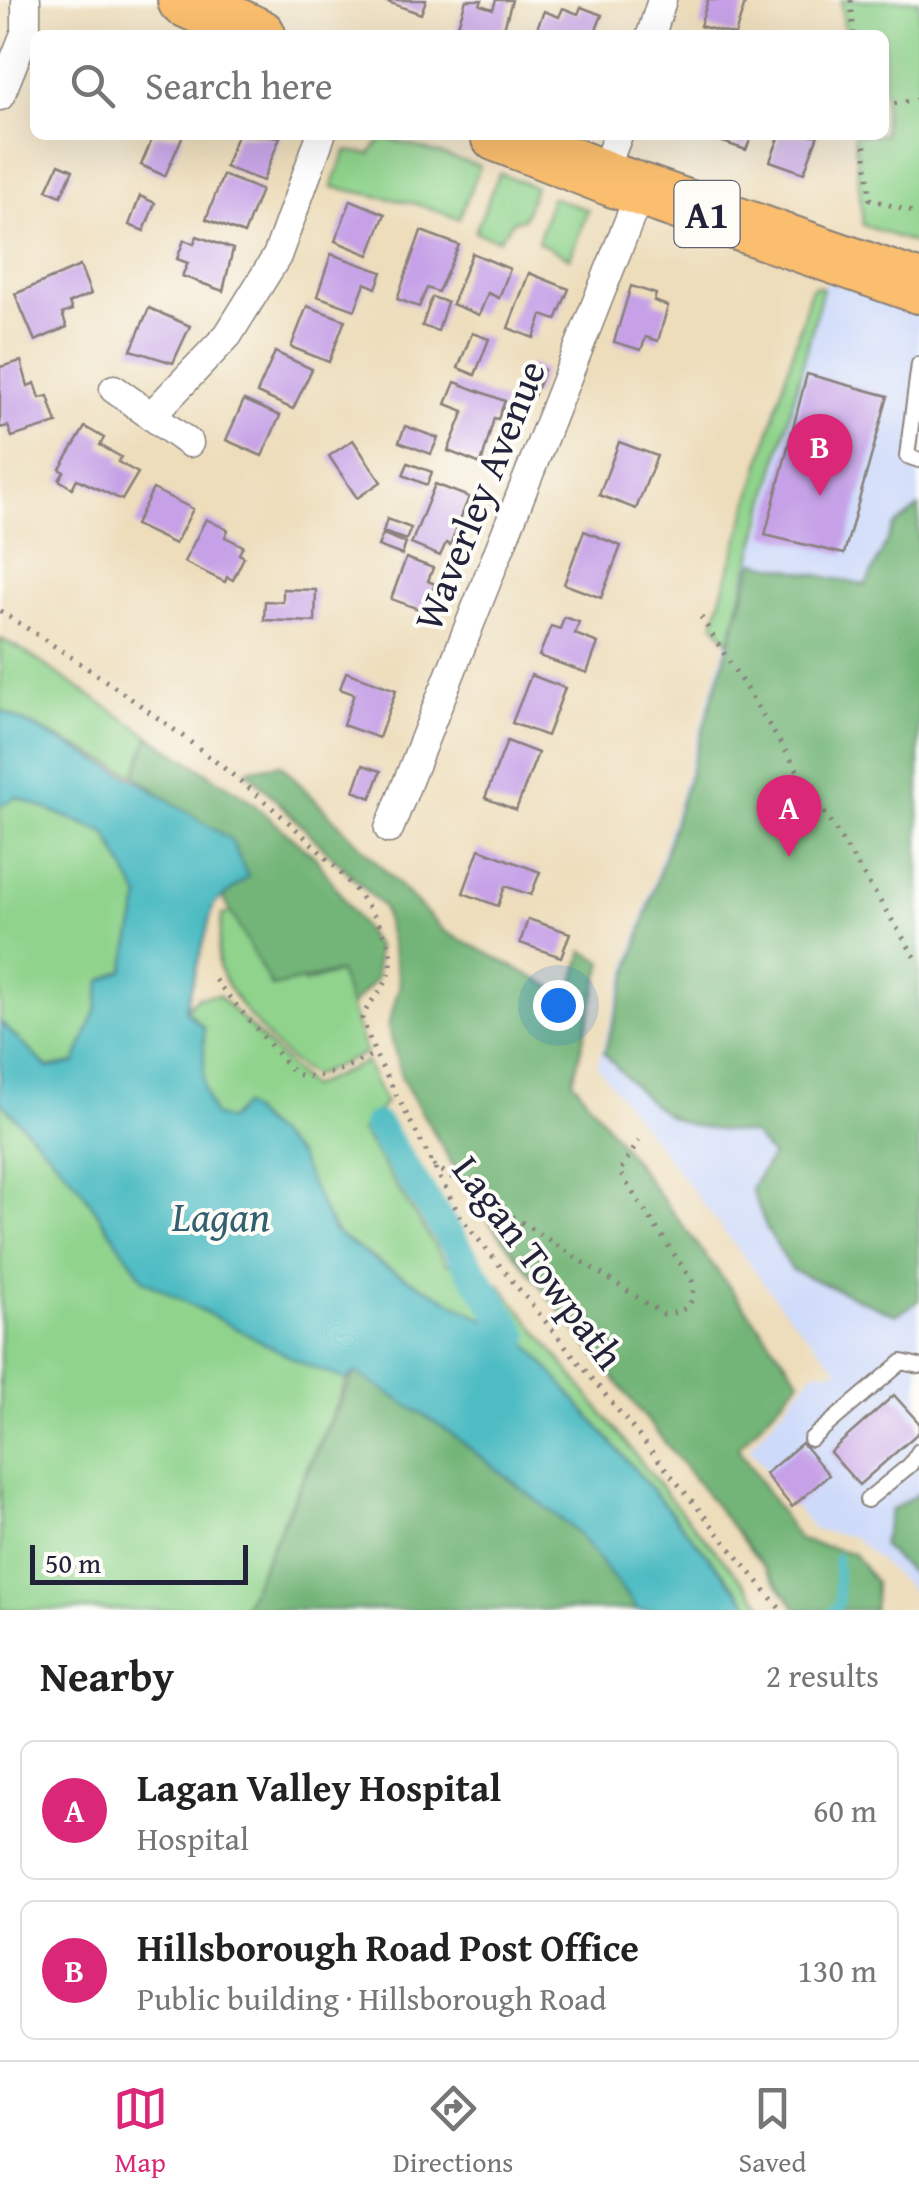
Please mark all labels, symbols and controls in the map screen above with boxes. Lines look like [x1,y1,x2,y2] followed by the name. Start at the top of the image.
[30,30,889,140] search box
[145,57,333,113] text: Search here
[65,58,120,113] icon: search
[674,181,740,247] road number: A1
[398,351,560,639] street label: Waverley Avenue
[788,414,852,496] pin: B
[756,774,822,857] pin: A
[533,980,584,1031] your location
[439,1143,639,1381] street label: Lagan Towpath
[171,1185,270,1246] water label: Lagan
[30,1540,248,1584] scale bar
[45,1542,101,1583] text: 50 m
[40,1645,174,1706] text: Nearby
[766,1652,879,1699] text: 2 results
[137,1759,501,1815] text: Lagan Valley Hospital
[64,1787,85,1834] text: A
[813,1787,877,1834] text: 60 m
[137,1815,249,1862] text: Hospital
[137,1919,639,1975] text: Hillsborough Road Post Office
[65,1947,84,1994] text: B
[798,1947,877,1994] text: 130 m
[137,1975,607,2022] text: Public building · Hillsborough Road
[113,2081,168,2182] tab: Map
[393,2081,513,2182] tab: Directions
[739,2081,806,2182] tab: Saved

